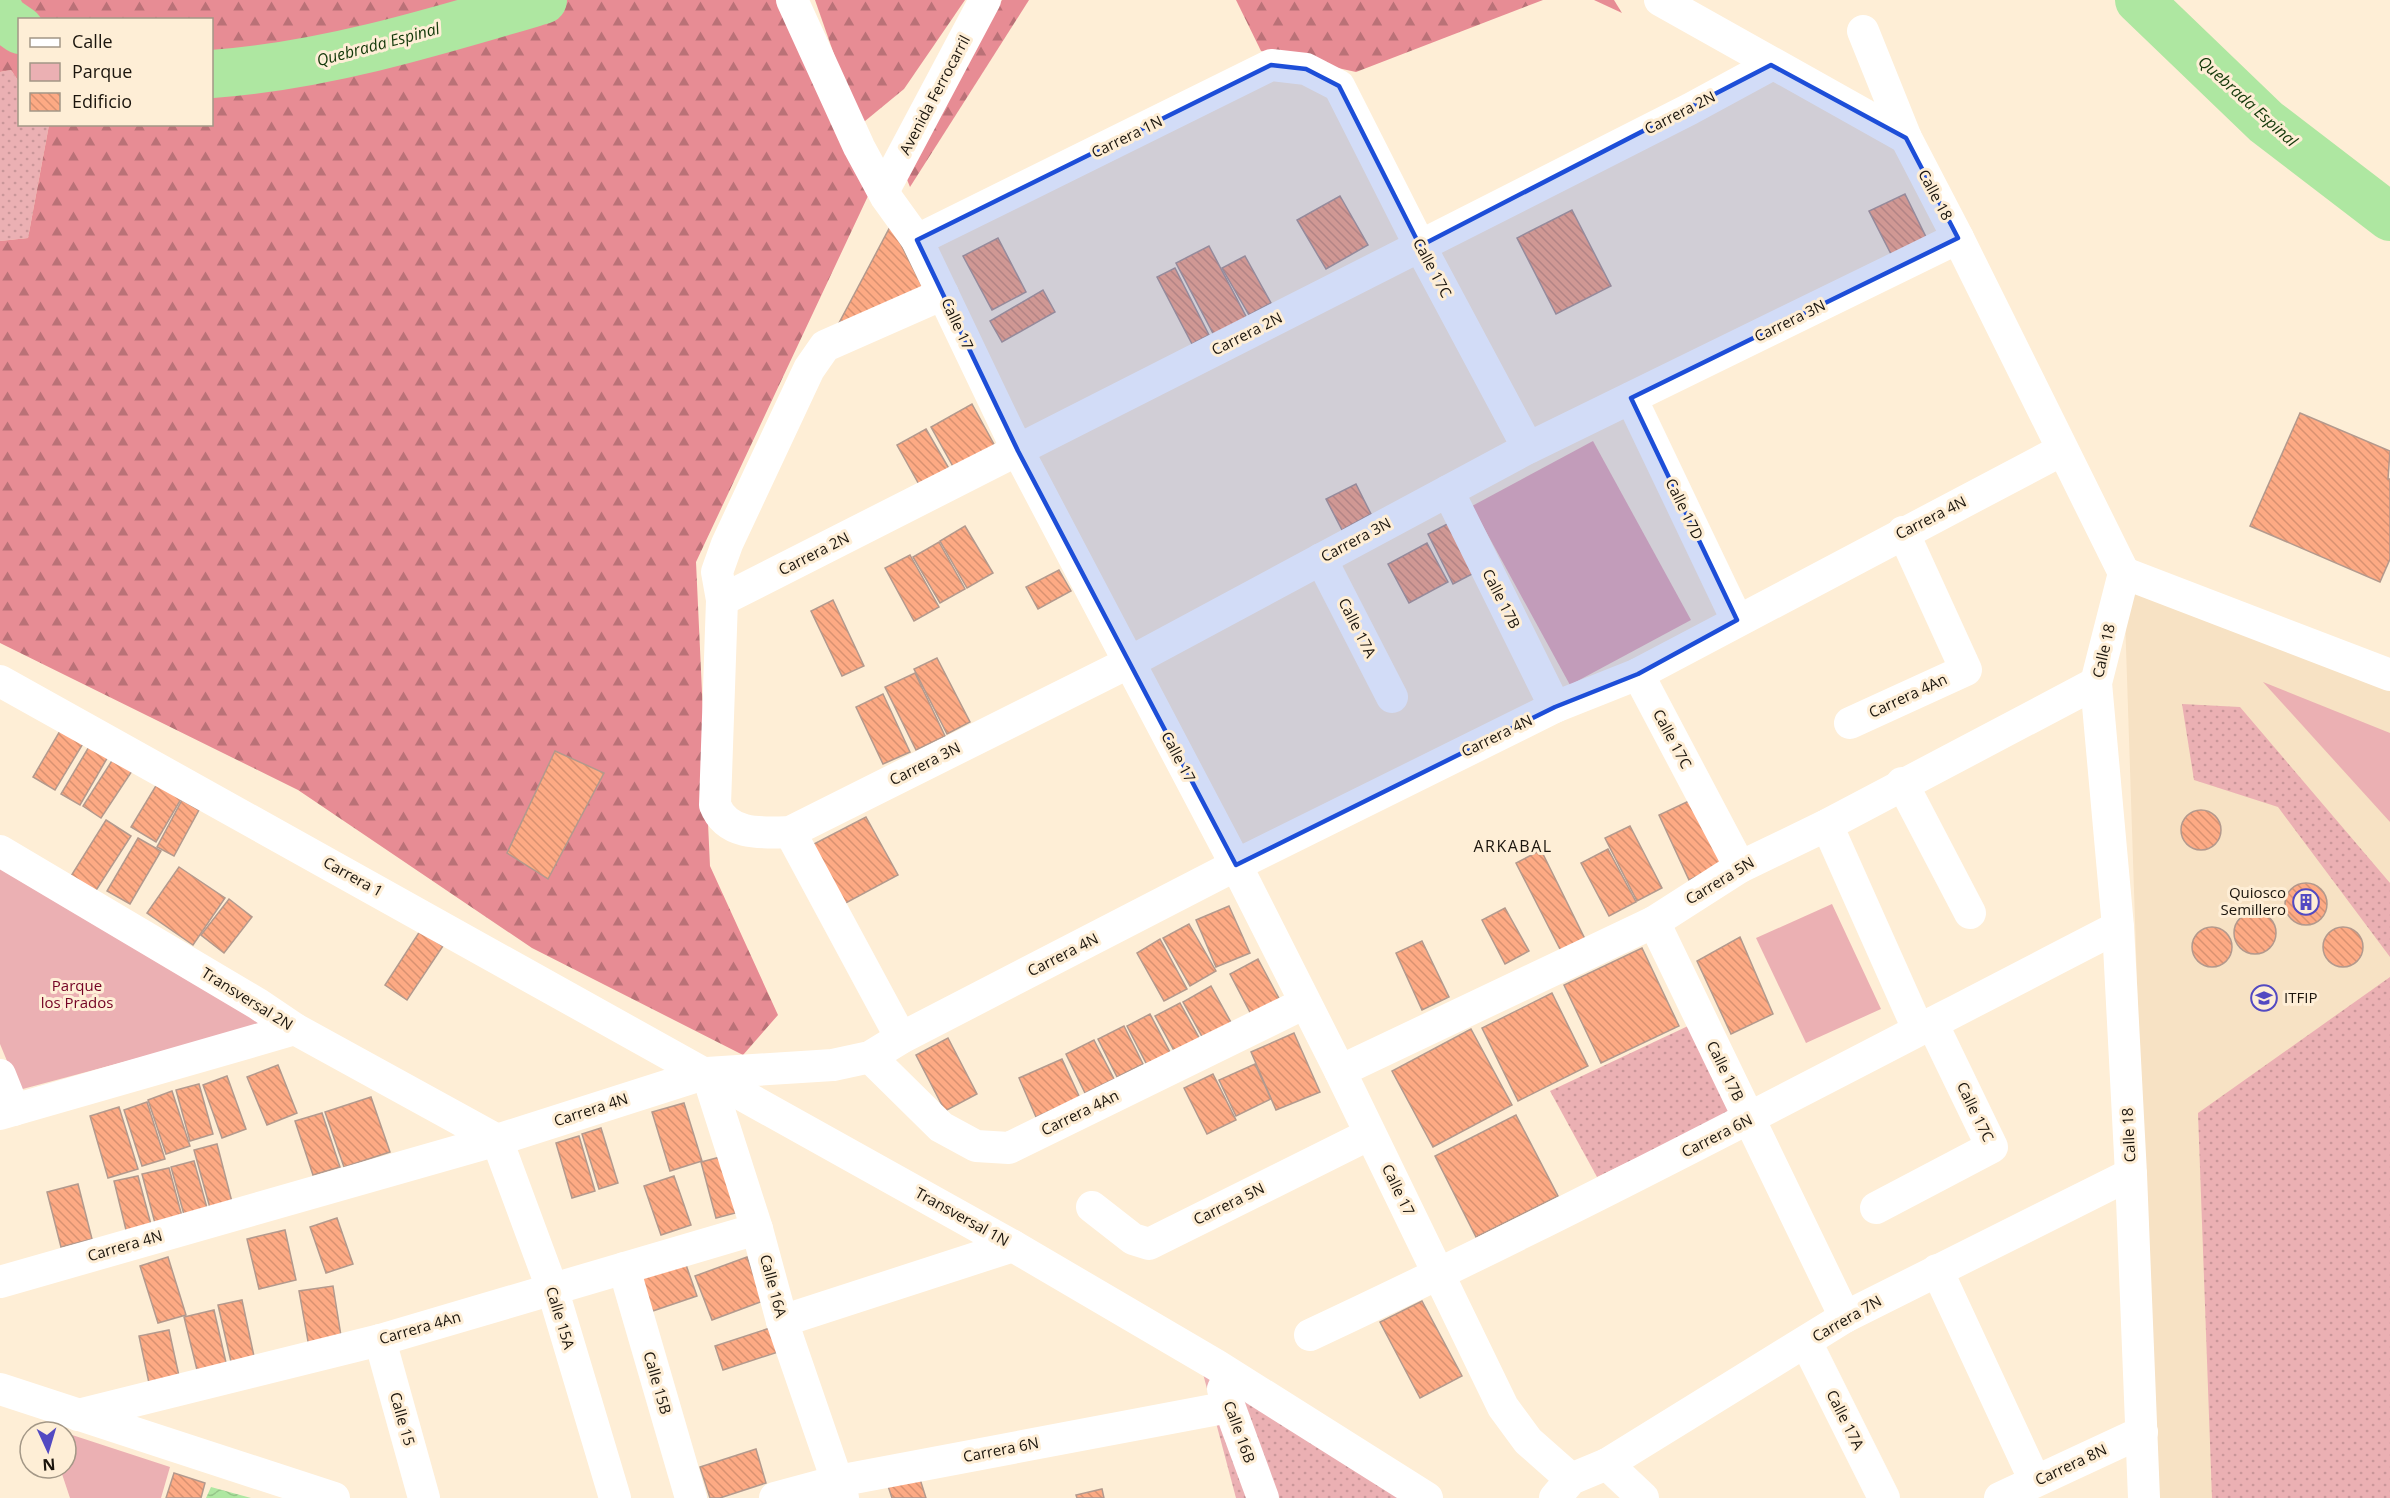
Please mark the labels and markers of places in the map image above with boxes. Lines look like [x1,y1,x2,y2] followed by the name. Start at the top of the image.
[2221,882,2286,919] place label: Quiosco Semillero
[2291,887,2321,917] building icon: Quiosco Semillero
[2249,983,2279,1013] school or university icon: ITFIP
[2284,987,2317,1007] place label: ITFIP

